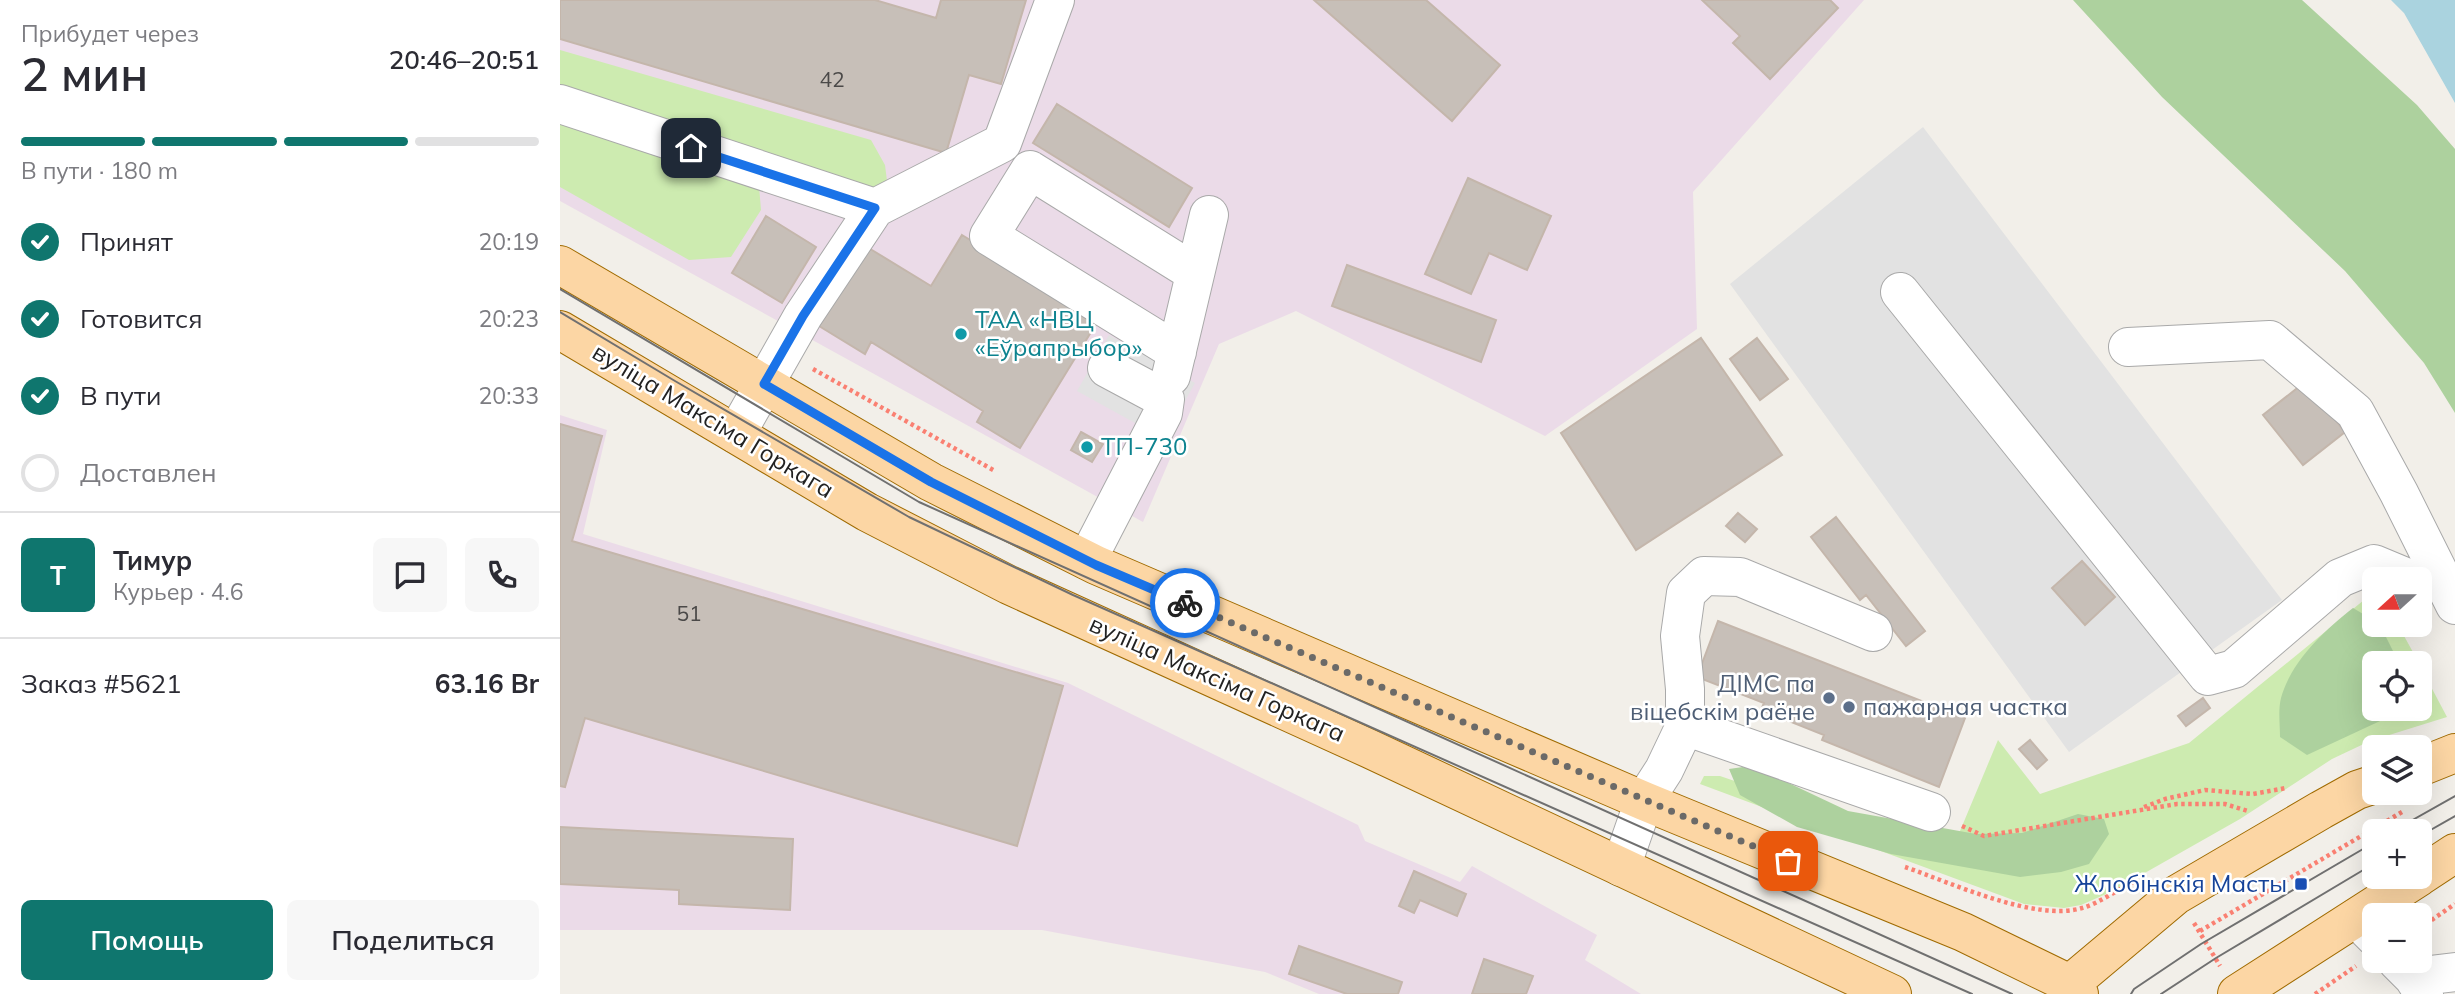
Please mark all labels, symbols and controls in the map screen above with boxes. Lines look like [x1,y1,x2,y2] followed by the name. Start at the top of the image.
[21,19,199,48] text: Прибудет через
[389,43,539,76] text: 20:46–20:51
[21,45,148,103] text: 2 мин
[819,66,845,92] house number: 42
[661,118,721,178] pin
[672,129,710,167] icon: home
[21,156,178,185] text: В пути · 180 m
[21,223,59,261] icon: check
[80,225,173,258] text: Принят
[479,227,539,256] text: 20:19
[21,300,59,338] icon: check
[80,302,203,335] text: Готовится
[479,304,539,333] text: 20:23
[975,304,1143,362] place label: ТАА «НВЦ «Еўрапрыбор»
[953,326,969,342] marker: ТАА «НВЦ «Еўрапрыбор»
[587,336,840,504] street label: вуліца Максіма Горкага
[21,377,59,415] icon: check
[80,379,161,412] text: В пути
[479,381,539,410] text: 20:33
[1101,431,1187,461] place label: ТП-730
[1079,439,1095,455] marker: ТП-730
[80,456,217,489] text: Доставлен
[373,538,447,612] button: chat
[465,538,539,612] button: phone
[113,544,192,577] text: Тимур
[50,559,66,592] text: Т
[2362,567,2432,637] north arrow
[2362,567,2432,973] map controls
[1150,568,1220,638] courier
[113,577,244,606] text: Курьер · 4.6
[1166,584,1204,622] icon: bike
[676,600,702,626] house number: 51
[1085,608,1350,748] street label: вуліца Максіма Горкага
[2362,651,2432,721] button: locate
[21,667,182,700] text: Заказ #5621
[435,667,539,700] text: 63.16 Br
[1630,668,1815,726] place label: ДІМС па віцебскім раёне
[1821,690,1837,706] marker: ДІМС па віцебскім раёне
[1863,691,2068,721] place label: пажарная частка
[1841,699,1857,715] marker: пажарная частка
[2362,735,2432,805] button: layers
[2362,819,2432,889] button: +
[1758,831,1818,891] pin
[1769,842,1807,880] icon: bag
[2074,868,2287,898] place label: Жлобінскія Масты
[2293,876,2309,892] marker: Жлобінскія Масты
[21,900,273,980] button: Помощь
[287,900,539,980] button: Поделиться
[2362,903,2432,973] button: −

